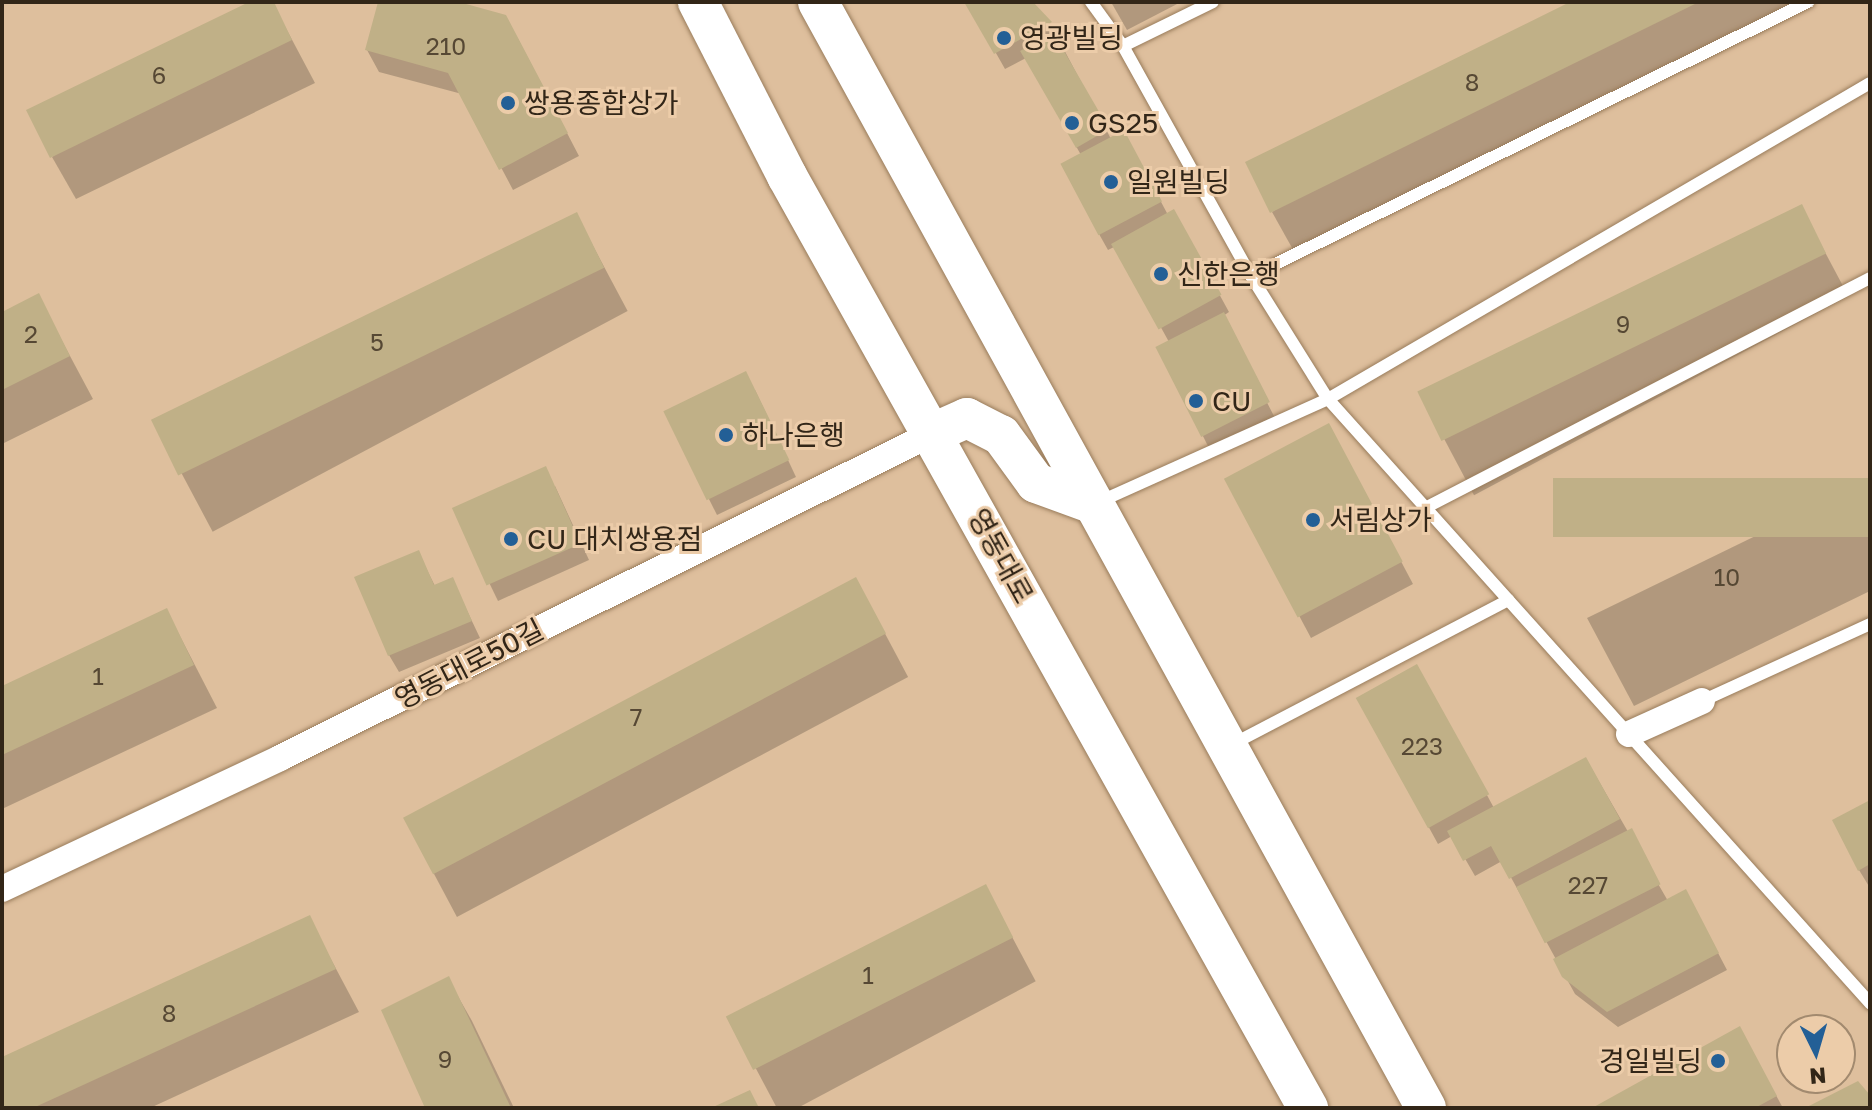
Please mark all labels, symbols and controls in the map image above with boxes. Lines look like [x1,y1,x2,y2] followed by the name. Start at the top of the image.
[1020,21,1123,55] place label: 영광빌딩
[995,29,1013,47] marker: 영광빌딩
[426,32,466,60] house number: 210
[152,61,166,89] house number: 6
[1465,68,1479,96] house number: 8
[524,86,679,120] place label: 쌍용종합상가
[499,94,517,112] marker: 쌍용종합상가
[1088,106,1158,140] place label: GS25
[1063,114,1081,132] marker: GS25
[1127,165,1230,199] place label: 일원빌딩
[1102,173,1120,191] marker: 일원빌딩
[1177,257,1280,291] place label: 신한은행
[1152,265,1170,283] marker: 신한은행
[1616,310,1630,338] house number: 9
[24,320,38,348] house number: 2
[370,328,384,356] house number: 5
[1212,384,1251,418] place label: CU
[1187,392,1205,410] marker: CU
[742,418,845,452] place label: 하나은행
[717,426,735,444] marker: 하나은행
[961,503,1041,609] street label: 영동대로
[1329,503,1432,537] place label: 서림상가
[1304,511,1322,529] marker: 서림상가
[527,522,702,556] place label: CU 대치쌍용점
[502,530,520,548] marker: CU 대치쌍용점
[1714,563,1740,591] house number: 10
[389,612,549,716] street label: 영동대로50길
[92,662,104,690] house number: 1
[630,703,642,731] house number: 7
[1401,732,1443,760] house number: 223
[1568,871,1608,899] house number: 227
[862,961,874,989] house number: 1
[162,999,176,1027] house number: 8
[1776,1014,1856,1094] north arrow
[1599,1044,1702,1078] place label: 경일빌딩
[438,1045,452,1073] house number: 9
[1709,1052,1727,1070] marker: 경일빌딩
[1808,1062,1827,1091] text: N

